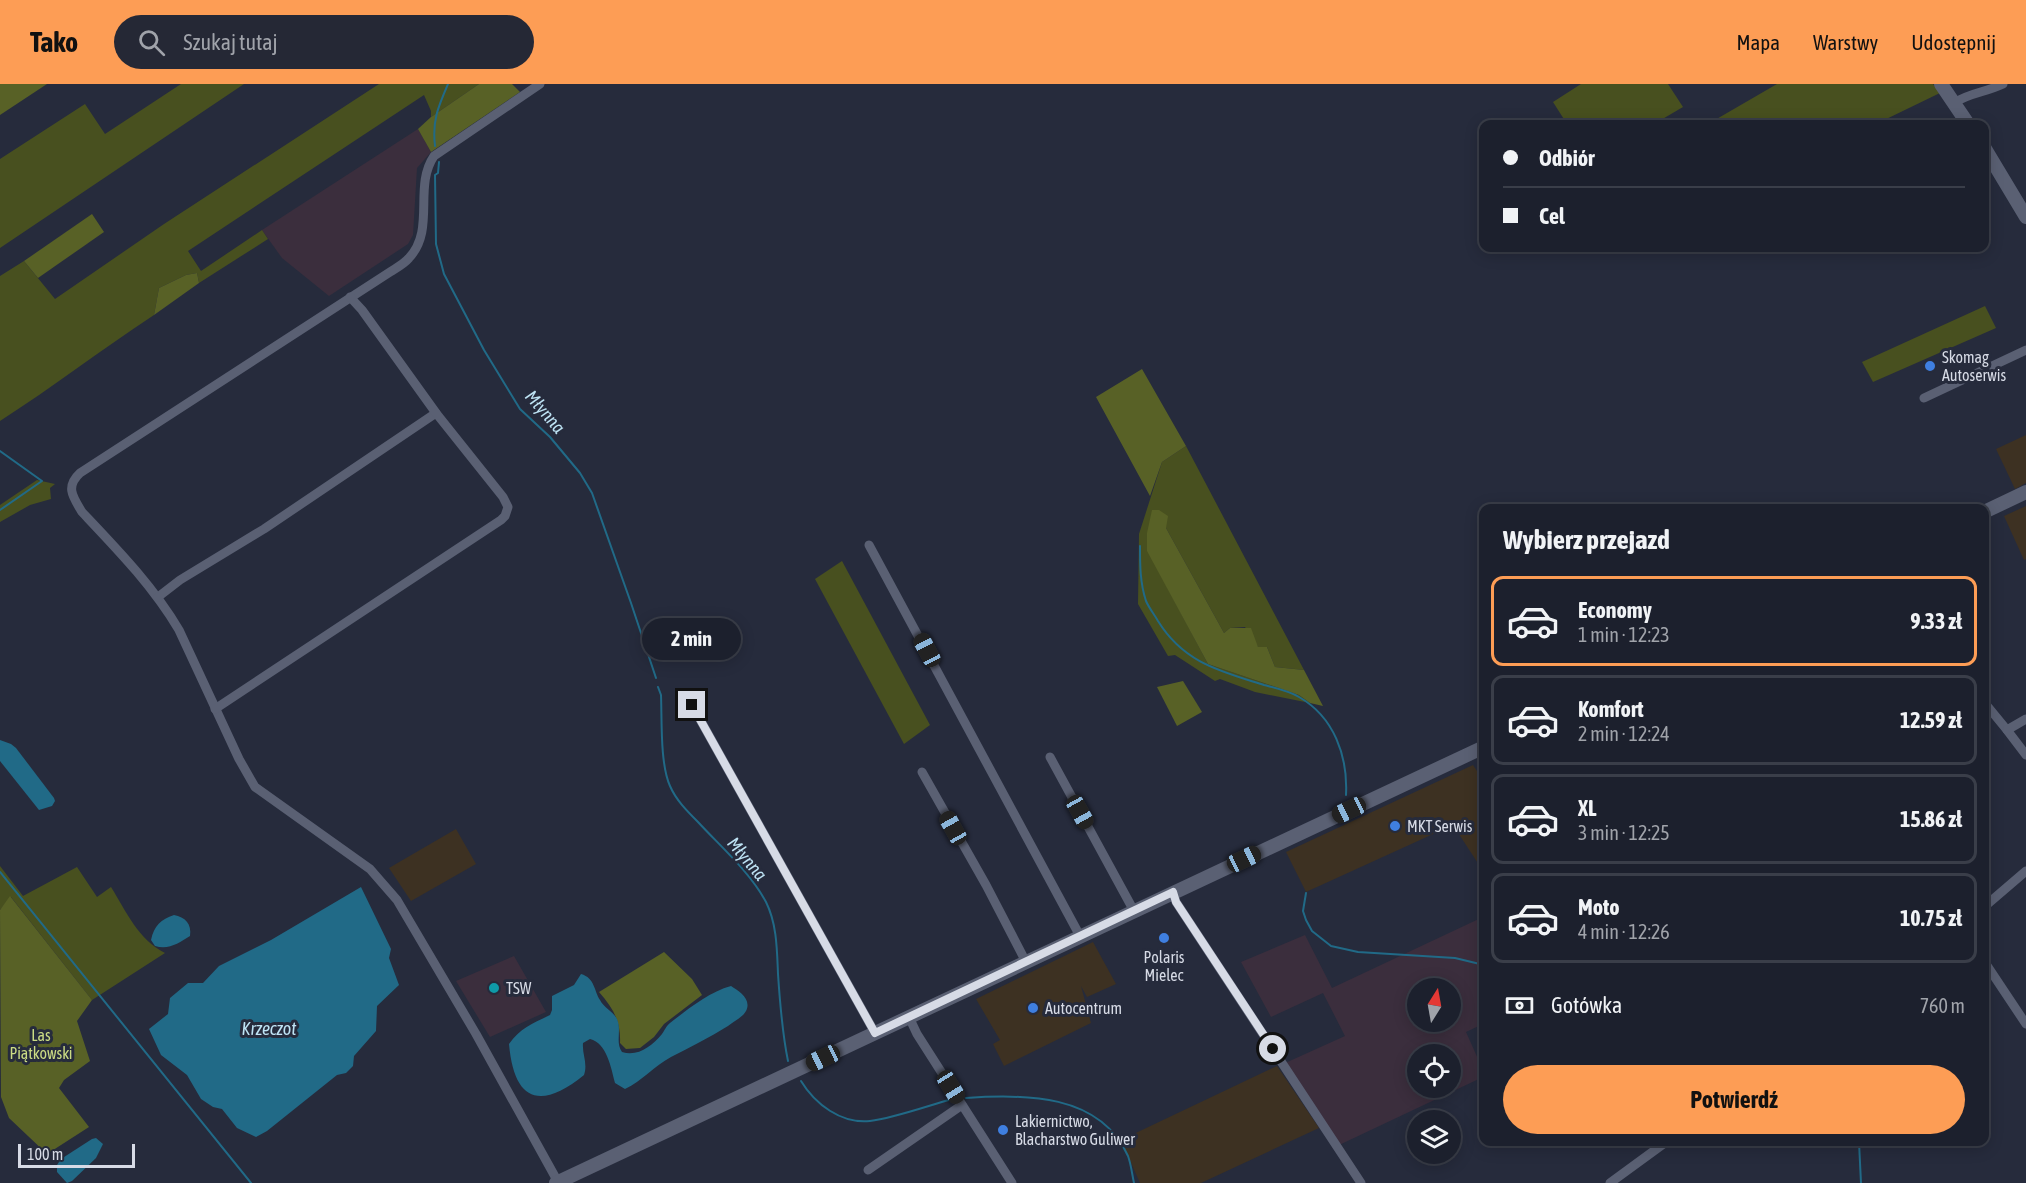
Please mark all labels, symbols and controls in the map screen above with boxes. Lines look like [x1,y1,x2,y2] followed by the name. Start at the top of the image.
[114,15,534,69] search box
[30,26,78,58] text: Tako
[135,26,168,59] icon: search
[183,29,278,55] text: Szukaj tutaj
[1736,30,1780,54] text: Mapa
[1813,30,1878,54] text: Warstwy
[1911,30,1996,54] text: Udostępnij
[1539,145,1595,171] text: Odbiór
[1539,203,1565,229] text: Cel
[1942,348,2006,384] place label: Skomag Autoserwis
[1923,359,1937,373] marker: Skomag Autoserwis
[521,386,570,438] water label: Młynna
[1503,524,1670,555] text: Wybierz przejazd
[1506,594,1560,648] icon: car
[1578,597,1652,623] text: Economy
[1910,608,1962,634] text: 9.33 zł
[642,618,742,660] callout: 2 min
[1578,623,1670,646] text: 1 min · 12:23
[671,627,712,650] text: 2 min
[911,630,943,670] car
[678,691,705,718] route end
[1506,693,1560,747] icon: car
[1578,696,1644,722] text: Komfort
[1900,707,1962,733] text: 12.59 zł
[1578,722,1670,745] text: 2 min · 12:24
[1063,792,1097,832] car
[1506,792,1560,846] icon: car
[1329,794,1369,826] car
[1578,795,1596,821] text: XL
[1900,806,1962,832] text: 15.86 zł
[936,808,970,848] car
[1407,817,1473,835] place label: MKT Serwis
[1388,819,1402,833] marker: MKT Serwis
[1578,821,1670,844] text: 3 min · 12:25
[723,833,772,885] water label: Młynna
[1224,843,1264,875] car
[1506,891,1560,945] icon: car
[1578,894,1620,920] text: Moto
[1900,905,1962,931] text: 10.75 zł
[1578,920,1670,943] text: 4 min · 12:26
[1157,931,1171,945] marker: Polaris Mielec
[1144,948,1185,984] place label: Polaris Mielec
[1407,978,1461,1032] north arrow
[1407,978,1461,1164] map controls
[506,979,532,997] place label: TSW
[487,981,501,995] marker: TSW
[1503,989,1536,1022] icon: cash
[1551,992,1622,1018] text: Gotówka
[1920,994,1965,1017] text: 760 m
[1045,999,1122,1017] place label: Autocentrum
[1026,1001,1040,1015] marker: Autocentrum
[242,1018,297,1039] water label: Krzeczot
[10,1026,72,1063] park label: Las Piątkowski
[1259,1035,1286,1062] route start
[803,1042,843,1074] car
[1407,1044,1461,1098] button: locate
[1503,1065,1965,1134] button: Potwierdź
[934,1067,968,1107] car
[1407,1110,1461,1164] button: layers
[1015,1112,1135,1148] place label: Lakiernictwo, Blacharstwo Guliwer
[996,1123,1010,1137] marker: Lakiernictwo, Blacharstwo Guliwer
[18,1141,135,1168] scale bar
[27,1145,63,1163] text: 100 m

